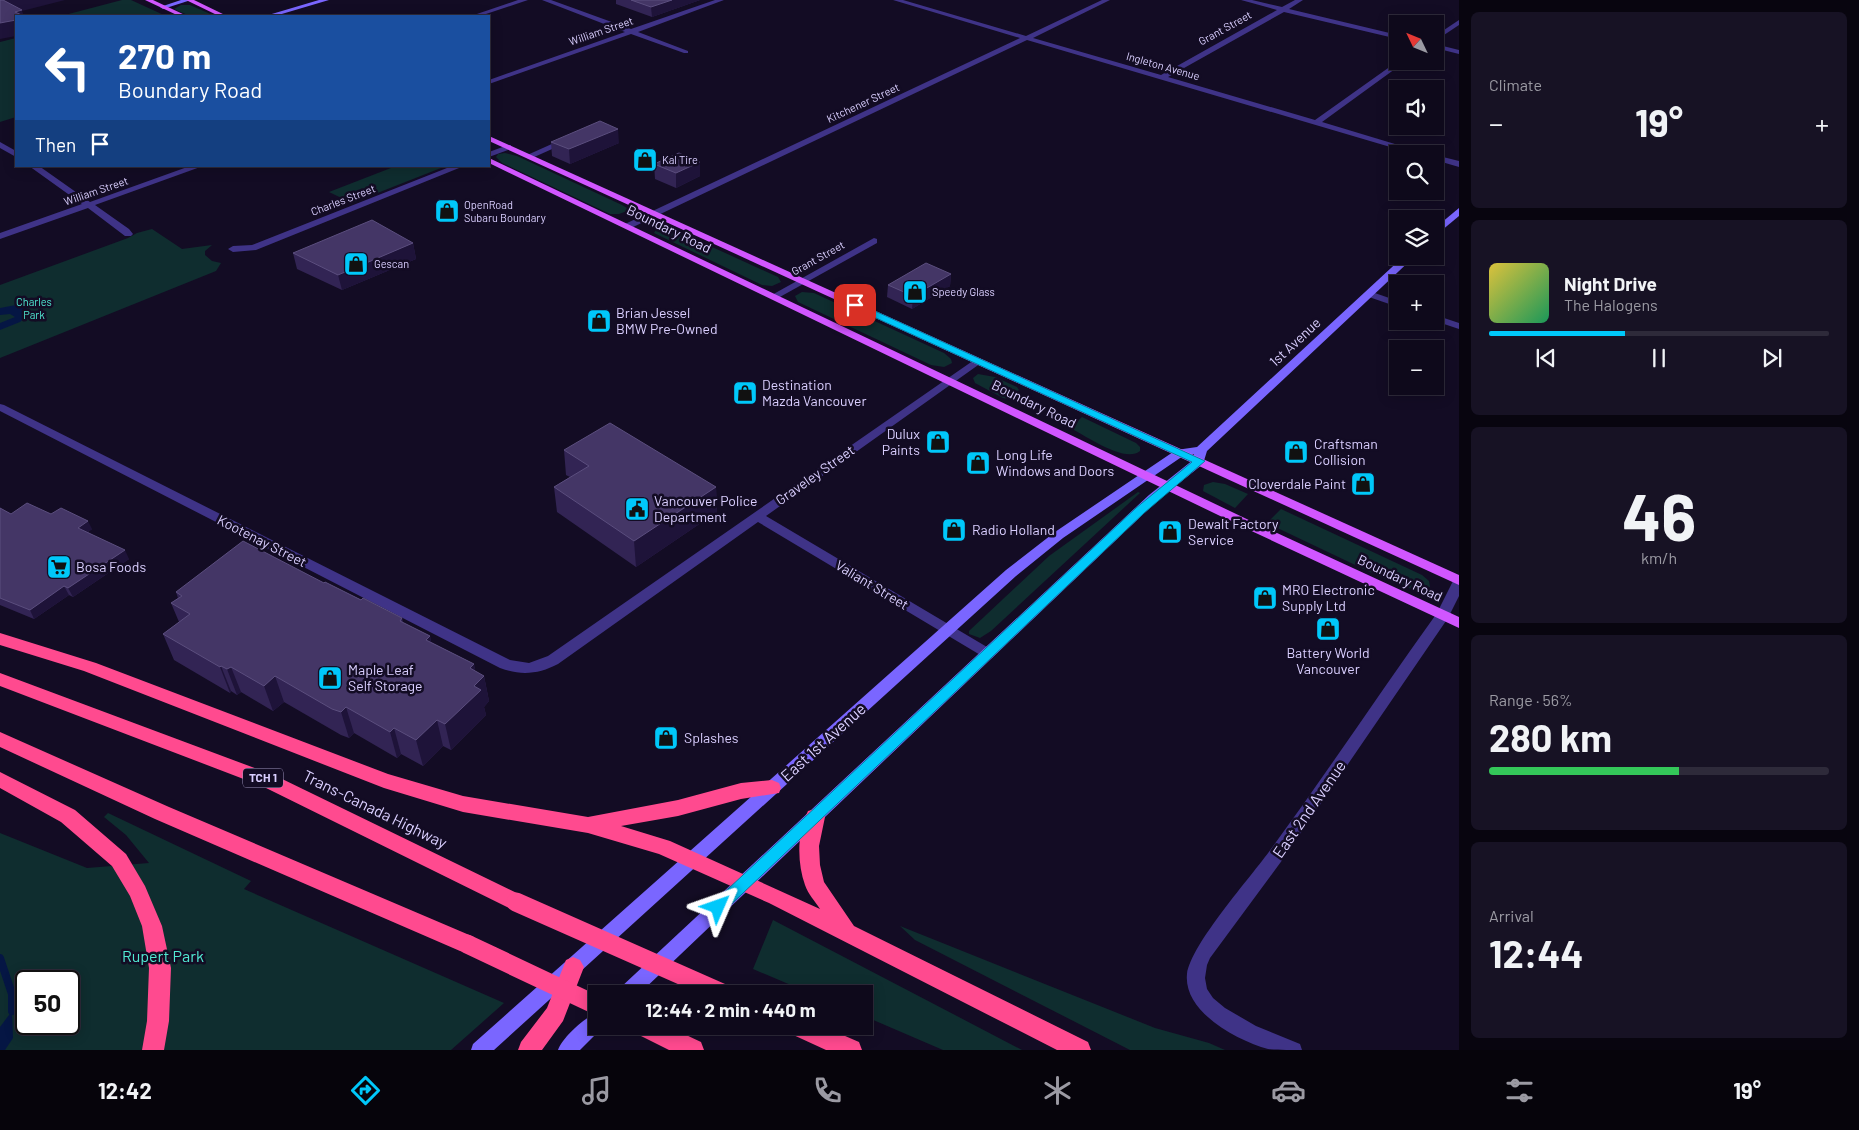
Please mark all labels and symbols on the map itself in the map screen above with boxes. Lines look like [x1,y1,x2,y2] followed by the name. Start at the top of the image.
[1196,8,1253,47] street label: Grant Street
[567,13,635,48] street label: William Street
[1389,15,1444,70] north arrow
[1125,49,1202,82] street label: Ingleton Avenue
[824,80,901,125] street label: Kitchener Street
[632,147,658,173] shop icon: Kal Tire
[662,153,698,166] place label: Kal Tire
[62,173,130,208] street label: William Street
[309,181,377,218] street label: Charles Street
[434,198,460,224] shop icon: OpenRoad Subaru Boundary
[464,198,546,224] place label: OpenRoad Subaru Boundary
[624,201,714,256] street label: Boundary Road
[789,238,846,277] street label: Grant Street
[343,251,369,277] shop icon: Gescan
[374,257,409,270] place label: Gescan
[902,279,928,305] shop icon: Speedy Glass
[834,284,876,326] pin
[932,285,995,298] place label: Speedy Glass
[16,295,52,321] park label: Charles Park
[616,304,718,337] place label: Brian Jessel BMW Pre-Owned
[586,308,612,334] shop icon: Brian Jessel BMW Pre-Owned
[1265,314,1324,370] street label: 1st Avenue
[762,376,867,409] place label: Destination Mazda Vancouver
[989,376,1079,431] street label: Boundary Road
[732,380,758,406] shop icon: Destination Mazda Vancouver
[882,425,920,458] place label: Dulux Paints
[925,429,951,455] shop icon: Dulux Paints
[1314,435,1378,468] place label: Craftsman Collision
[1283,439,1309,465] shop icon: Craftsman Collision
[772,441,858,508] street label: Graveley Street
[996,446,1115,479] place label: Long Life Windows and Doors
[965,450,991,476] shop icon: Long Life Windows and Doors
[1350,471,1376,497] shop icon: Cloverdale Paint
[1248,475,1346,492] place label: Cloverdale Paint
[654,492,757,525] place label: Vancouver Police Department
[624,496,650,522] public building icon: Vancouver Police Department
[215,511,310,570] street label: Kootenay Street
[1188,515,1279,548] place label: Dewalt Factory Service
[941,517,967,543] shop icon: Radio Holland
[1157,519,1183,545] shop icon: Dewalt Factory Service
[972,521,1055,538] place label: Radio Holland
[1355,550,1445,605] street label: Boundary Road
[46,554,72,580] supermarket icon: Bosa Foods
[833,556,912,613] street label: Valiant Street
[76,558,146,575] place label: Bosa Foods
[1282,581,1375,614] place label: MRO Electronic Supply Ltd
[1252,585,1278,611] shop icon: MRO Electronic Supply Ltd
[1315,616,1341,642] shop icon: Battery World Vancouver
[1286,644,1370,677] place label: Battery World Vancouver
[348,661,423,694] place label: Maple Leaf Self Storage
[317,665,343,691] shop icon: Maple Leaf Self Storage
[776,699,869,785] street label: East 1st Avenue
[653,725,679,751] shop icon: Splashes
[684,729,739,746] place label: Splashes
[1268,756,1349,861] street label: East 2nd Avenue
[300,765,451,852] street label: Trans-Canada Highway
[243,768,283,788] road number: TCH 1
[691,880,743,932] position arrow
[122,946,204,965] park label: Rupert Park
[15,970,80,1035] speed limit sign: 50

